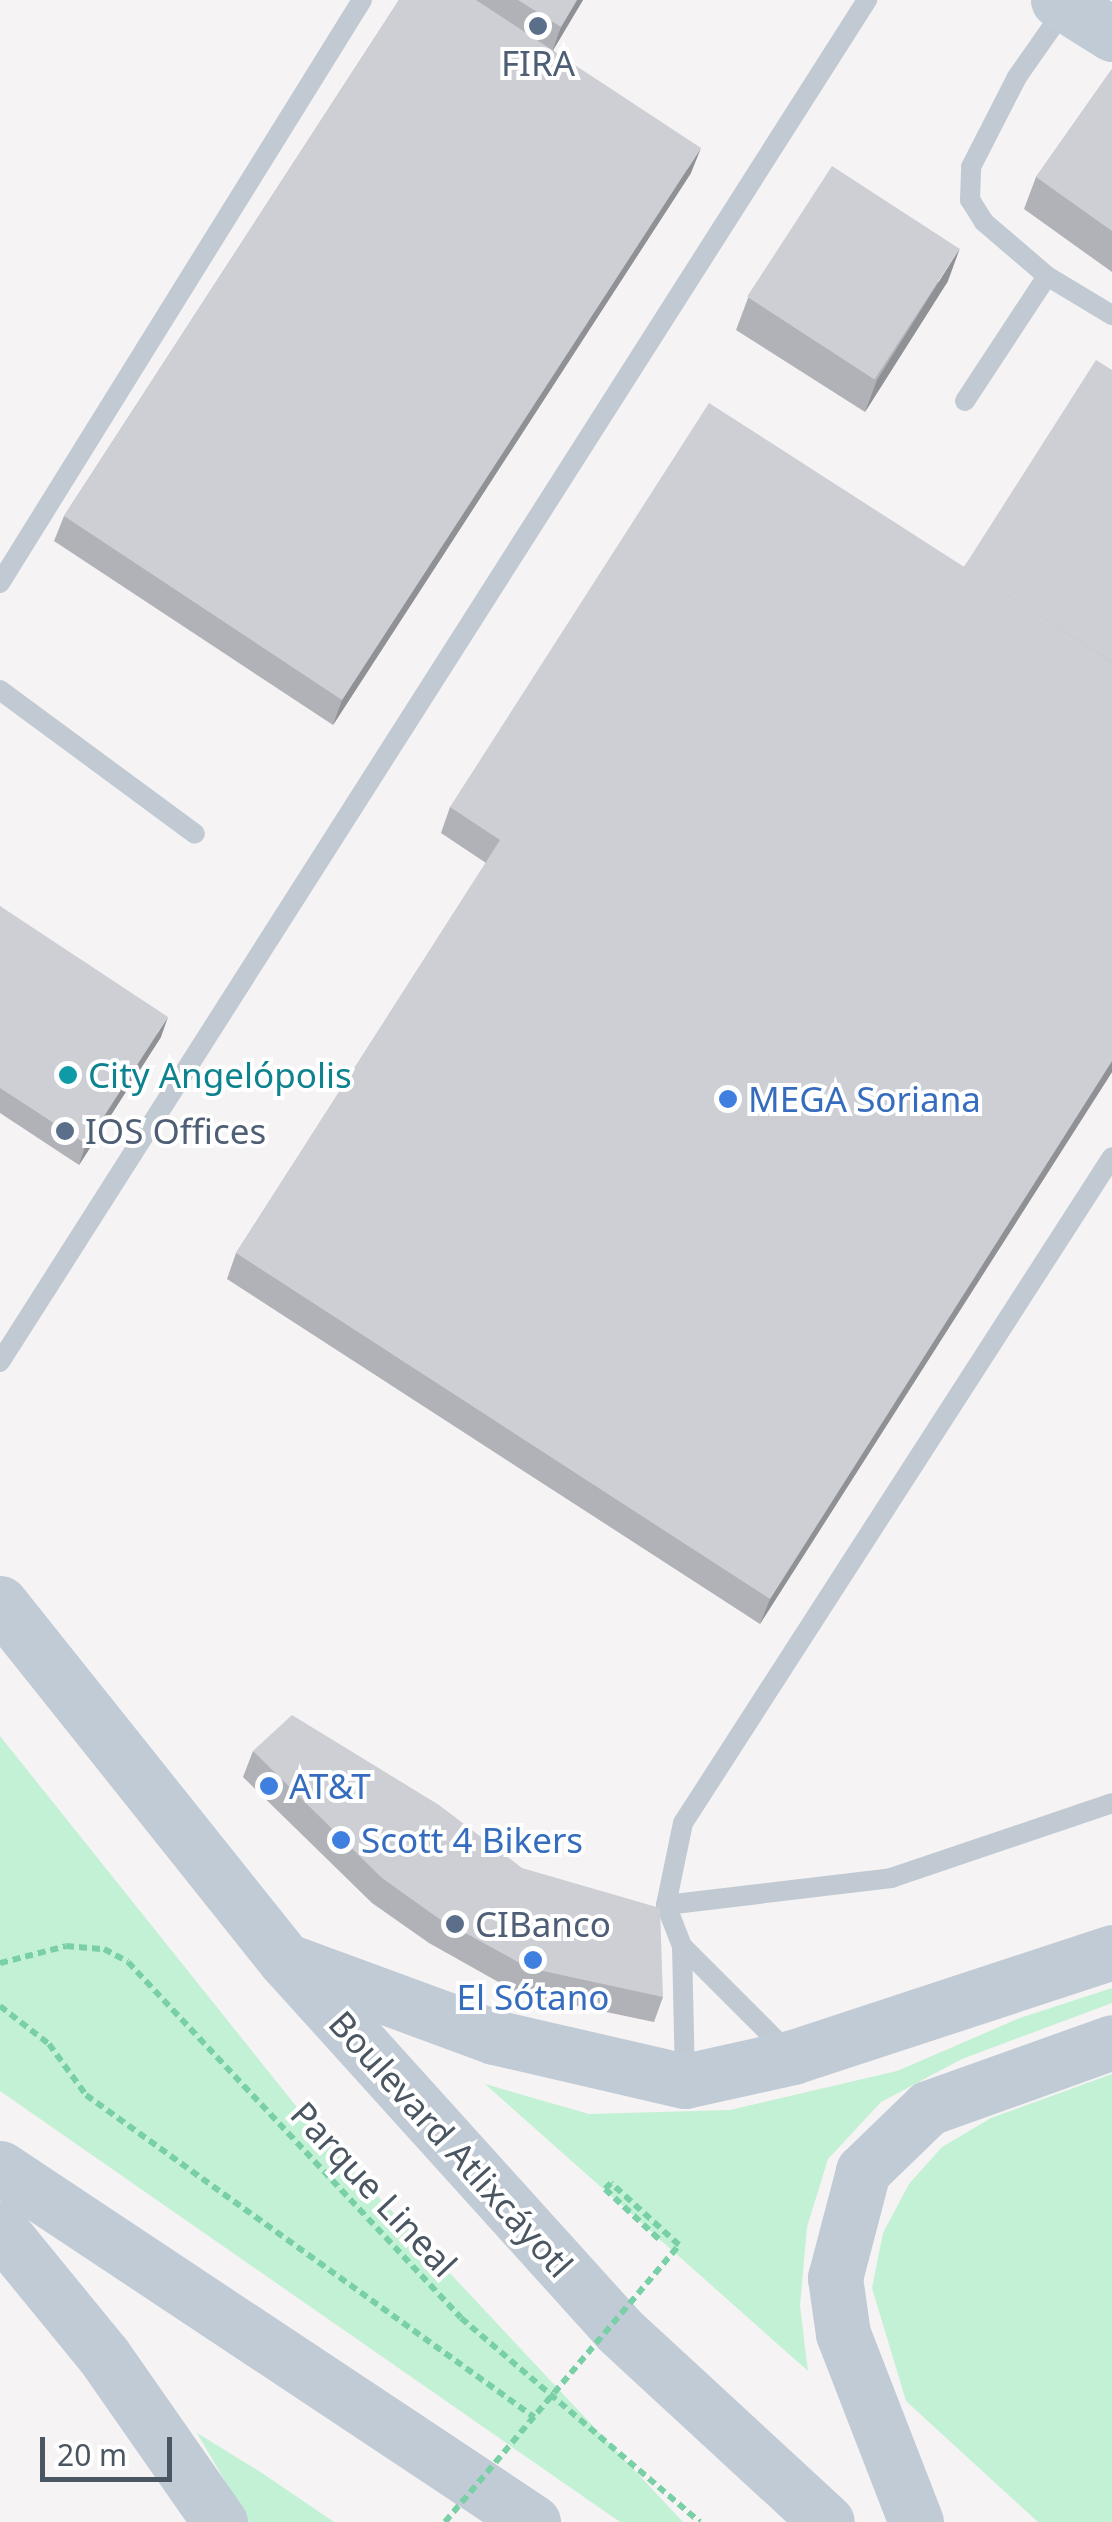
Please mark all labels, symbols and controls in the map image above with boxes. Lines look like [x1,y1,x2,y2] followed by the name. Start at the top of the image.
[527,15,549,37] marker: FIRA
[501,42,575,84] place label: FIRA
[88,1054,352,1096] place label: City Angelópolis
[57,1064,79,1086] marker: City Angelópolis
[748,1078,981,1120] place label: MEGA Soriana
[717,1088,739,1110] marker: MEGA Soriana
[85,1110,266,1152] place label: IOS Offices
[54,1120,76,1142] marker: IOS Offices
[289,1765,371,1807] place label: AT&T
[258,1775,280,1797] marker: AT&T
[361,1819,583,1861] place label: Scott 4 Bikers
[330,1829,352,1851] marker: Scott 4 Bikers
[475,1903,611,1945] place label: CIBanco
[444,1913,466,1935] marker: CIBanco
[522,1949,544,1971] marker: El Sótano
[456,1976,610,2018] place label: El Sótano
[320,2002,582,2286] street label: Boulevard Atlixcáyotl
[282,2093,466,2285] street label: Parque Lineal
[45,2417,178,2479] scale bar
[57,2434,127,2475] text: 20 m

